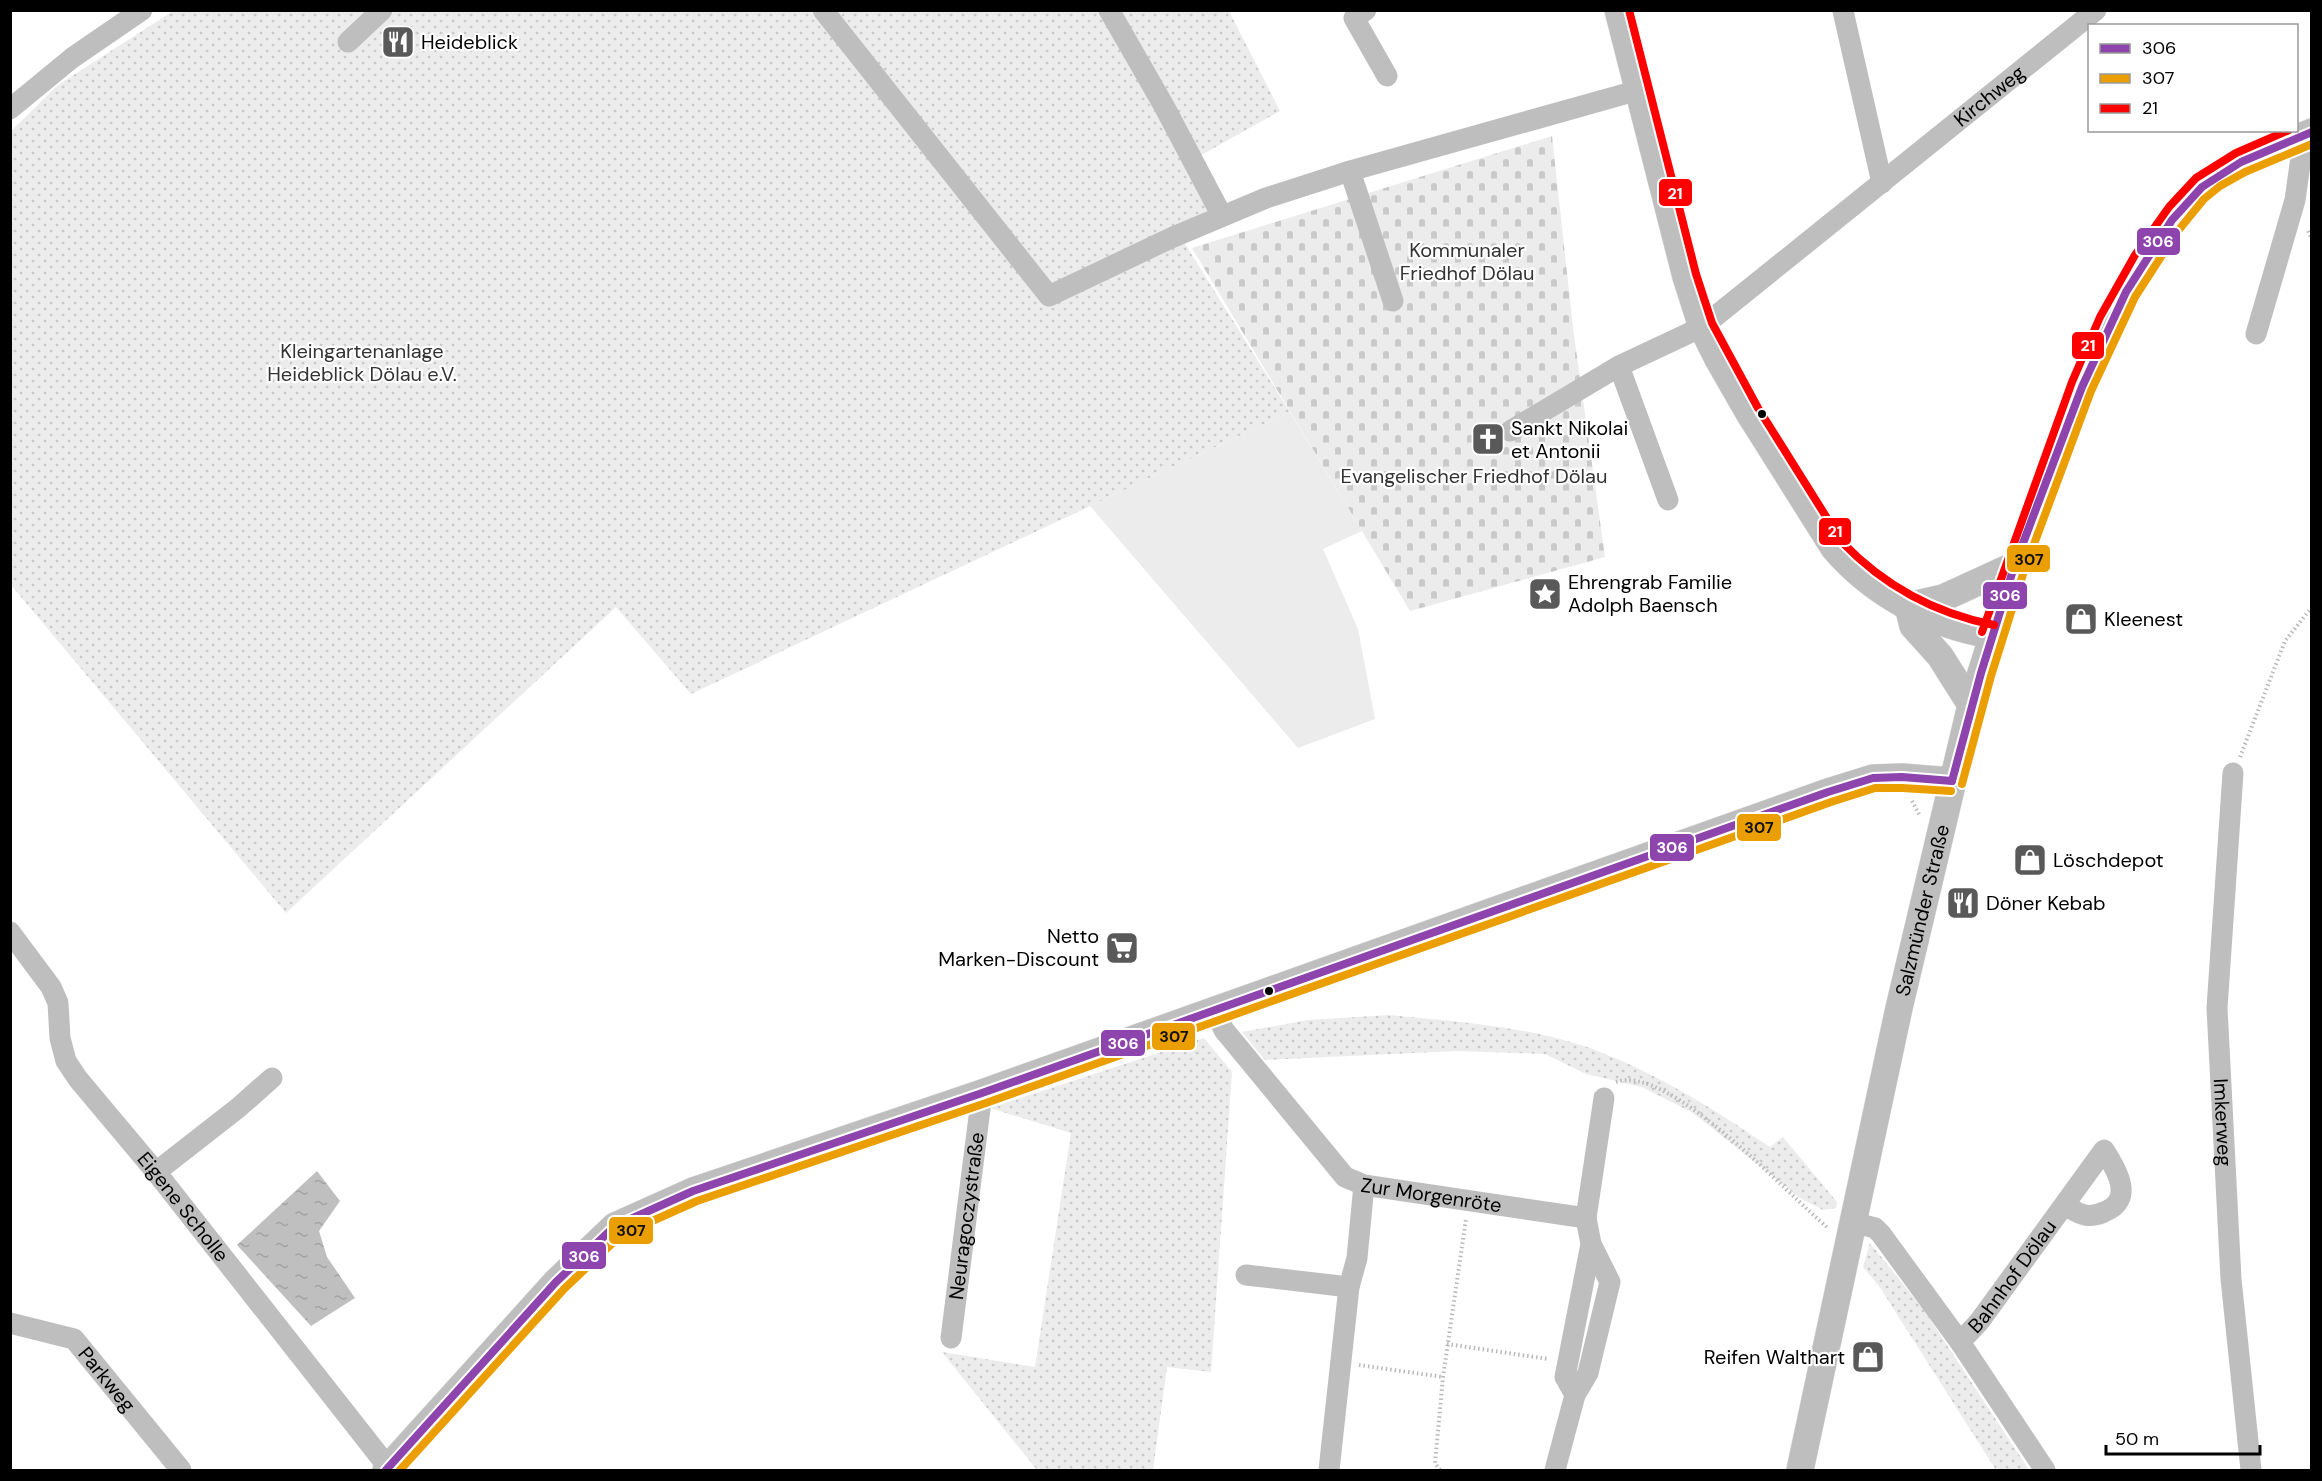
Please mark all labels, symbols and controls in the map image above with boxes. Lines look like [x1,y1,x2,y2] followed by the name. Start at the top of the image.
[380,24,416,60] restaurant icon: Heideblick
[2088,24,2298,132] legend
[421,29,518,55] place label: Heideblick
[2142,36,2176,60] text: 306
[1948,60,2030,132] street label: Kirchweg
[2142,66,2174,90] text: 307
[2142,96,2158,120] text: 21
[1658,178,1693,207] line badge: 21
[1667,183,1683,204] text: 21
[2136,227,2181,256] line badge: 306
[2142,231,2174,252] text: 306
[1400,237,1534,286] park label: Kommunaler Friedhof Dölau
[2071,331,2105,360] line badge: 21
[2080,335,2096,356] text: 21
[267,338,457,387] park label: Kleingartenanlage Heideblick Dölau e.V.
[1756,408,1768,420] unlabelled marker
[1511,415,1628,464] place label: Sankt Nikolai et Antonii
[1470,421,1506,457] church icon: Sankt Nikolai et Antonii
[1341,463,1607,489] park label: Evangelischer Friedhof Dölau
[1818,517,1852,546] line badge: 21
[1827,521,1843,542] text: 21
[2006,544,2051,573] line badge: 307
[2014,549,2044,570] text: 307
[1568,569,1732,618] place label: Ehrengrab Familie Adolph Baensch
[1527,576,1563,612] place icon: Ehrengrab Familie Adolph Baensch
[1982,581,2028,610] line badge: 306
[1989,585,2021,606] text: 306
[2063,601,2099,637] shop icon: Kleenest
[2104,606,2183,632] place label: Kleenest
[1736,813,1782,842] line badge: 307
[1744,817,1774,838] text: 307
[1889,822,1955,999] street label: Salzmünder Straße
[1649,833,1695,862] line badge: 306
[1656,837,1688,858] text: 306
[2012,842,2048,878] shop icon: Löschdepot
[2053,847,2164,873] place label: Löschdepot
[1945,885,1981,921] restaurant icon: Döner Kebab
[1986,890,2105,916] place label: Döner Kebab
[938,923,1099,972] place label: Netto Marken-Discount
[1104,930,1140,966] supermarket icon: Netto Marken-Discount
[1263,985,1275,997] unlabelled marker
[1151,1022,1196,1051] line badge: 307
[1159,1026,1189,1047] text: 307
[1100,1029,1146,1057] line badge: 306
[1107,1033,1139,1054] text: 306
[2208,1078,2238,1167] street label: Imkerweg
[943,1131,990,1301] street label: Neuragoczystraße
[132,1146,235,1267] street label: Eigene Scholle
[1359,1172,1503,1218] street label: Zur Morgenröte
[1962,1215,2062,1339] street label: Bahnhof Dölau
[608,1216,654,1245] line badge: 307
[616,1220,646,1241] text: 307
[561,1241,607,1270] line badge: 306
[568,1246,600,1267] text: 306
[1850,1339,1886,1375] shop icon: Reifen Walthart
[73,1341,141,1417] street label: Parkweg
[1704,1344,1845,1370] place label: Reifen Walthart
[2106,1418,2260,1456] scale bar
[2115,1427,2159,1451] text: 50 m

